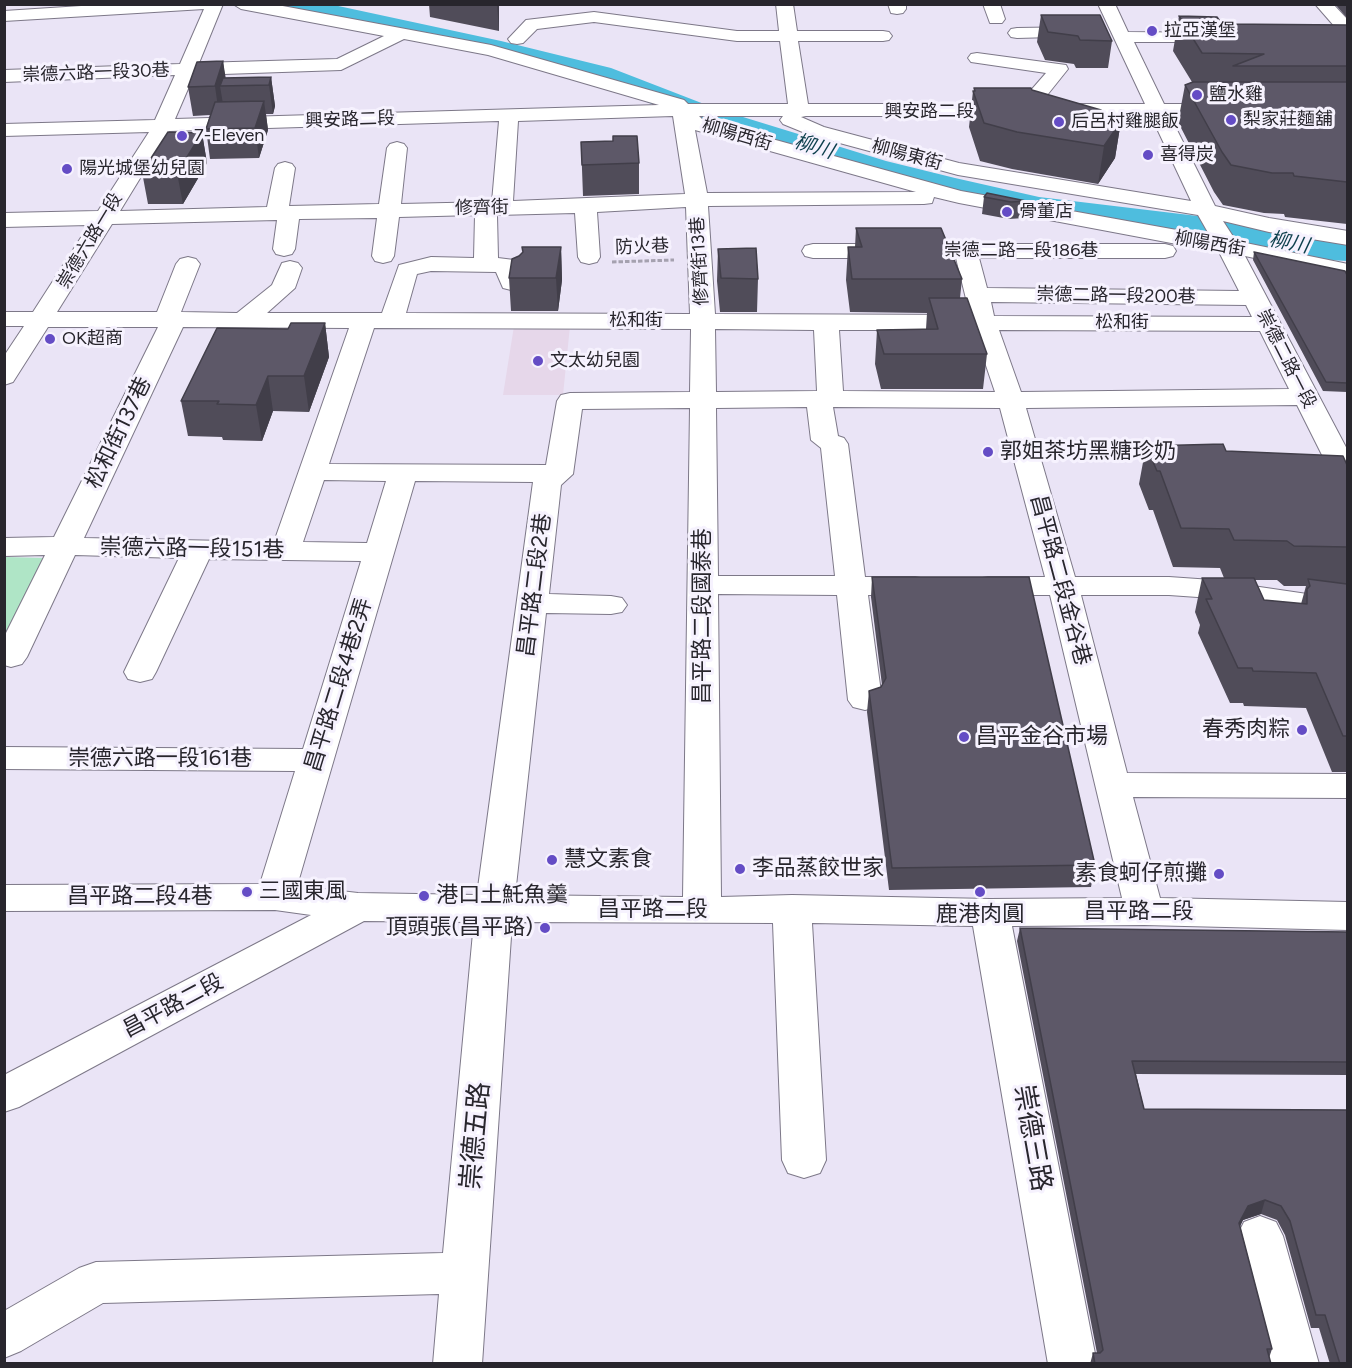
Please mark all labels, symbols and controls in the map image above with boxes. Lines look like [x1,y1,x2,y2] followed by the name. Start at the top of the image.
[1164,20,1236,42] place label: 拉亞漢堡
[1145,24,1159,38] marker: 拉亞漢堡
[22,60,170,86] street label: 崇德六路一段30巷
[1209,84,1263,106] place label: 鹽水雞
[1190,88,1204,102] marker: 鹽水雞
[884,101,974,123] street label: 興安路二段
[305,108,395,132] street label: 興安路二段
[1243,109,1333,131] place label: 梨家莊麵舖
[1071,111,1179,133] place label: 后呂村雞腿飯
[1224,113,1238,127] marker: 梨家莊麵舖
[699,115,775,155] street label: 柳陽西街
[1052,115,1066,129] marker: 后呂村雞腿飯
[194,125,264,147] place label: 7-Eleven
[175,129,189,143] marker: 7-Eleven
[791,130,837,164] water label: 柳川
[869,135,945,175] street label: 柳陽東街
[1160,144,1214,166] place label: 喜得炭
[1141,148,1155,162] marker: 喜得炭
[79,158,205,180] place label: 陽光城堡幼兒園
[60,162,74,176] marker: 陽光城堡幼兒園
[53,189,127,293] street label: 崇德六路一段
[455,197,509,219] street label: 修齊街
[1019,201,1073,223] place label: 骨董店
[1000,205,1014,219] marker: 骨董店
[687,216,713,306] street label: 修齊街13巷
[1173,227,1247,261] street label: 柳陽西街
[1267,227,1311,259] water label: 柳川
[615,235,669,259] street label: 防火巷
[944,240,1098,262] street label: 崇德二路一段186巷
[1036,284,1196,308] street label: 崇德二路一段200巷
[1252,306,1320,412] street label: 崇德二路一段
[609,310,663,332] street label: 松和街
[1095,312,1149,334] street label: 松和街
[62,328,123,350] place label: OK超商
[43,332,57,346] marker: OK超商
[550,350,640,372] place label: 文太幼兒園
[531,354,545,368] marker: 文太幼兒園
[81,373,157,493] street label: 松和街137巷
[1000,439,1176,465] place label: 郭姐茶坊黑糖珍奶
[981,445,995,459] marker: 郭姐茶坊黑糖珍奶
[1024,492,1096,668] street label: 昌平路二段金谷巷
[513,512,557,658] street label: 昌平路二段2巷
[690,528,716,704] street label: 昌平路二段國泰巷
[99,534,285,564] street label: 崇德六路一段151巷
[300,595,378,775] street label: 昌平路二段4巷2弄
[1202,717,1290,743] place label: 春秀肉粽
[1295,723,1309,737] marker: 春秀肉粽
[976,724,1108,750] place label: 昌平金谷市場
[957,730,971,744] marker: 昌平金谷市場
[68,746,252,772] street label: 崇德六路一段161巷
[564,847,652,873] place label: 慧文素食
[545,853,559,867] marker: 慧文素食
[752,856,884,882] place label: 李品蒸餃世家
[1075,861,1207,887] place label: 素食蚵仔煎攤
[733,862,747,876] marker: 李品蒸餃世家
[1212,867,1226,881] marker: 素食蚵仔煎攤
[259,879,347,905] place label: 三國東風
[436,883,568,909] place label: 港口土魠魚羹
[67,884,213,910] street label: 昌平路二段4巷
[240,885,254,899] marker: 三國東風
[973,885,987,899] marker: 鹿港肉圓
[417,889,431,903] marker: 港口土魠魚羹
[598,897,708,923] street label: 昌平路二段
[1084,899,1194,925] street label: 昌平路二段
[936,902,1024,928] place label: 鹿港肉圓
[386,915,533,941] place label: 頂頭張(昌平路)
[538,921,552,935] marker: 頂頭張(昌平路)
[118,969,228,1043] street label: 昌平路二段
[455,1081,497,1191] street label: 崇德五路
[1007,1082,1057,1194] street label: 崇德三路

